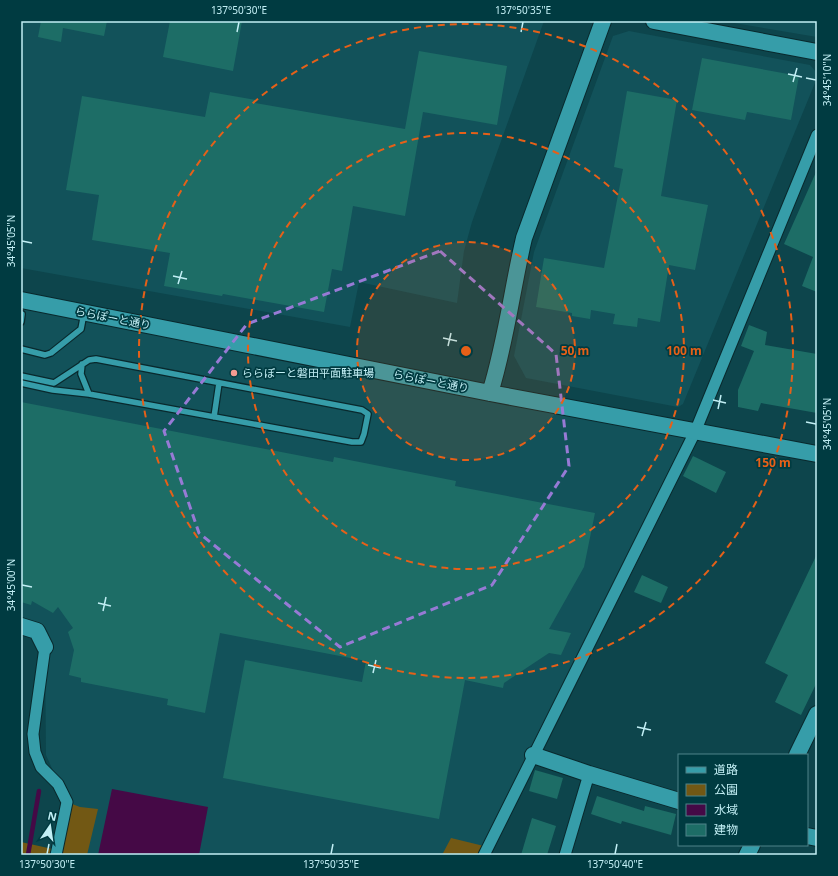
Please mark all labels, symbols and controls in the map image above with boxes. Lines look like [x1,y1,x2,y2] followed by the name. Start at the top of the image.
[211,3,267,17] text: 137°50'30"E
[495,3,551,17] text: 137°50'35"E
[820,54,834,106] text: 34°45'10"N
[4,215,18,267] text: 34°45'05"N
[74,303,152,332] street label: ららぽーと通り
[561,342,589,359] text: 50 m
[666,342,702,359] text: 100 m
[459,344,473,358] centre of rings
[242,365,374,380] place label: ららぽーと磐田平面駐車場
[392,366,470,395] street label: ららぽーと通り
[229,368,239,378] marker: ららぽーと磐田平面駐車場
[820,398,834,450] text: 34°45'05"N
[755,454,791,471] text: 150 m
[4,559,18,611] text: 34°45'00"N
[678,754,808,846] legend
[714,761,738,778] text: 道路
[714,781,738,798] text: 公園
[714,801,738,818] text: 水域
[30,806,70,846] north arrow
[46,807,58,824] text: N
[714,821,738,838] text: 建物
[19,857,75,871] text: 137°50'30"E
[303,857,359,871] text: 137°50'35"E
[587,857,643,871] text: 137°50'40"E

